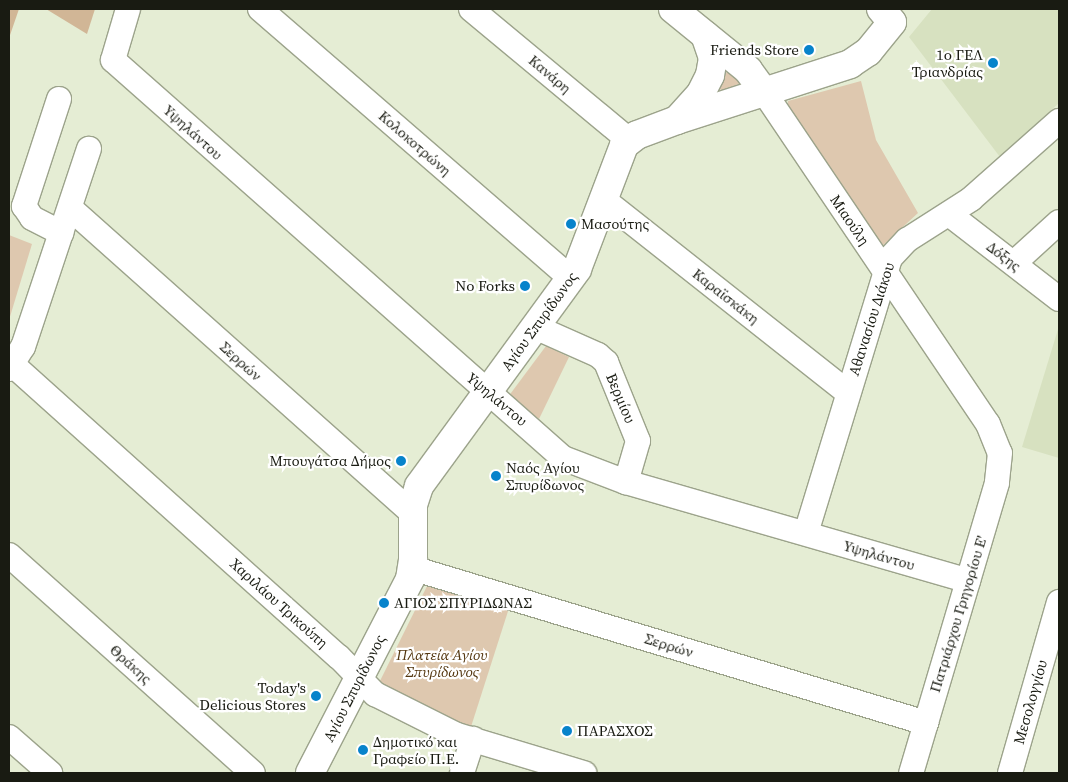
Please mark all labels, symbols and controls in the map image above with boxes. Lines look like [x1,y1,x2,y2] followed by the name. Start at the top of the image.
[710,41,799,59] place label: Friends Store
[803,44,815,56] marker: Friends Store
[912,45,983,80] place label: 1o ΓΕΛ Τριανδρίας
[525,51,575,97] street label: Κανάρη
[987,57,999,69] marker: 1o ΓΕΛ Τριανδρίας
[160,101,226,163] street label: Υψηλάντου
[375,107,455,179] street label: Κολοκοτρώνη
[827,191,873,249] street label: Μιαούλη
[581,215,649,233] place label: Μασούτης
[565,218,577,230] marker: Μασούτης
[983,237,1025,275] street label: Δόξης
[844,260,898,378] street label: Αθανασίου Διάκου
[689,264,763,328] street label: Καραϊσκάκη
[497,268,581,374] street label: Αγίου Σπυρίδωνος
[455,277,515,295] place label: No Forks
[519,280,531,292] marker: No Forks
[216,338,266,384] street label: Σερρών
[463,368,531,430] street label: Υψηλάντου
[602,370,640,426] street label: Βερμίου
[269,452,391,470] place label: Μπουγάτσα Δήμος
[395,455,407,467] marker: Μπουγάτσα Δήμος
[506,458,584,493] place label: Ναός Αγίου Σπυρίδωνος
[490,470,502,482] marker: Ναός Αγίου Σπυρίδωνος
[926,533,990,695] street label: Πατριάρχου Γρηγορίου Ε'
[841,536,917,574] street label: Υψηλάντου
[226,554,332,652] street label: Χαριλάου Τρικούπη
[394,594,532,612] place label: ΑΓΙΟΣ ΣΠΥΡΙΔΩΝΑΣ
[378,597,390,609] marker: ΑΓΙΟΣ ΣΠΥΡΙΔΩΝΑΣ
[643,629,695,661] street label: Σερρών
[319,631,389,745] street label: Αγίου Σπυρίδωνος
[106,641,156,687] street label: Θράκης
[396,645,488,680] park label: Πλατεία Αγίου Σπυρίδωνος
[1009,658,1051,746] street label: Μεσολογγίου
[199,678,306,713] place label: Today's Delicious Stores
[310,690,322,702] marker: Today's Delicious Stores
[577,722,653,740] place label: ΠΑΡΑΣΧΟΣ
[561,725,573,737] marker: ΠΑΡΑΣΧΟΣ
[373,732,459,767] place label: Δημοτικό και Γραφείο Π.Ε.
[357,744,369,756] marker: Δημοτικό και Γραφείο Π.Ε.

